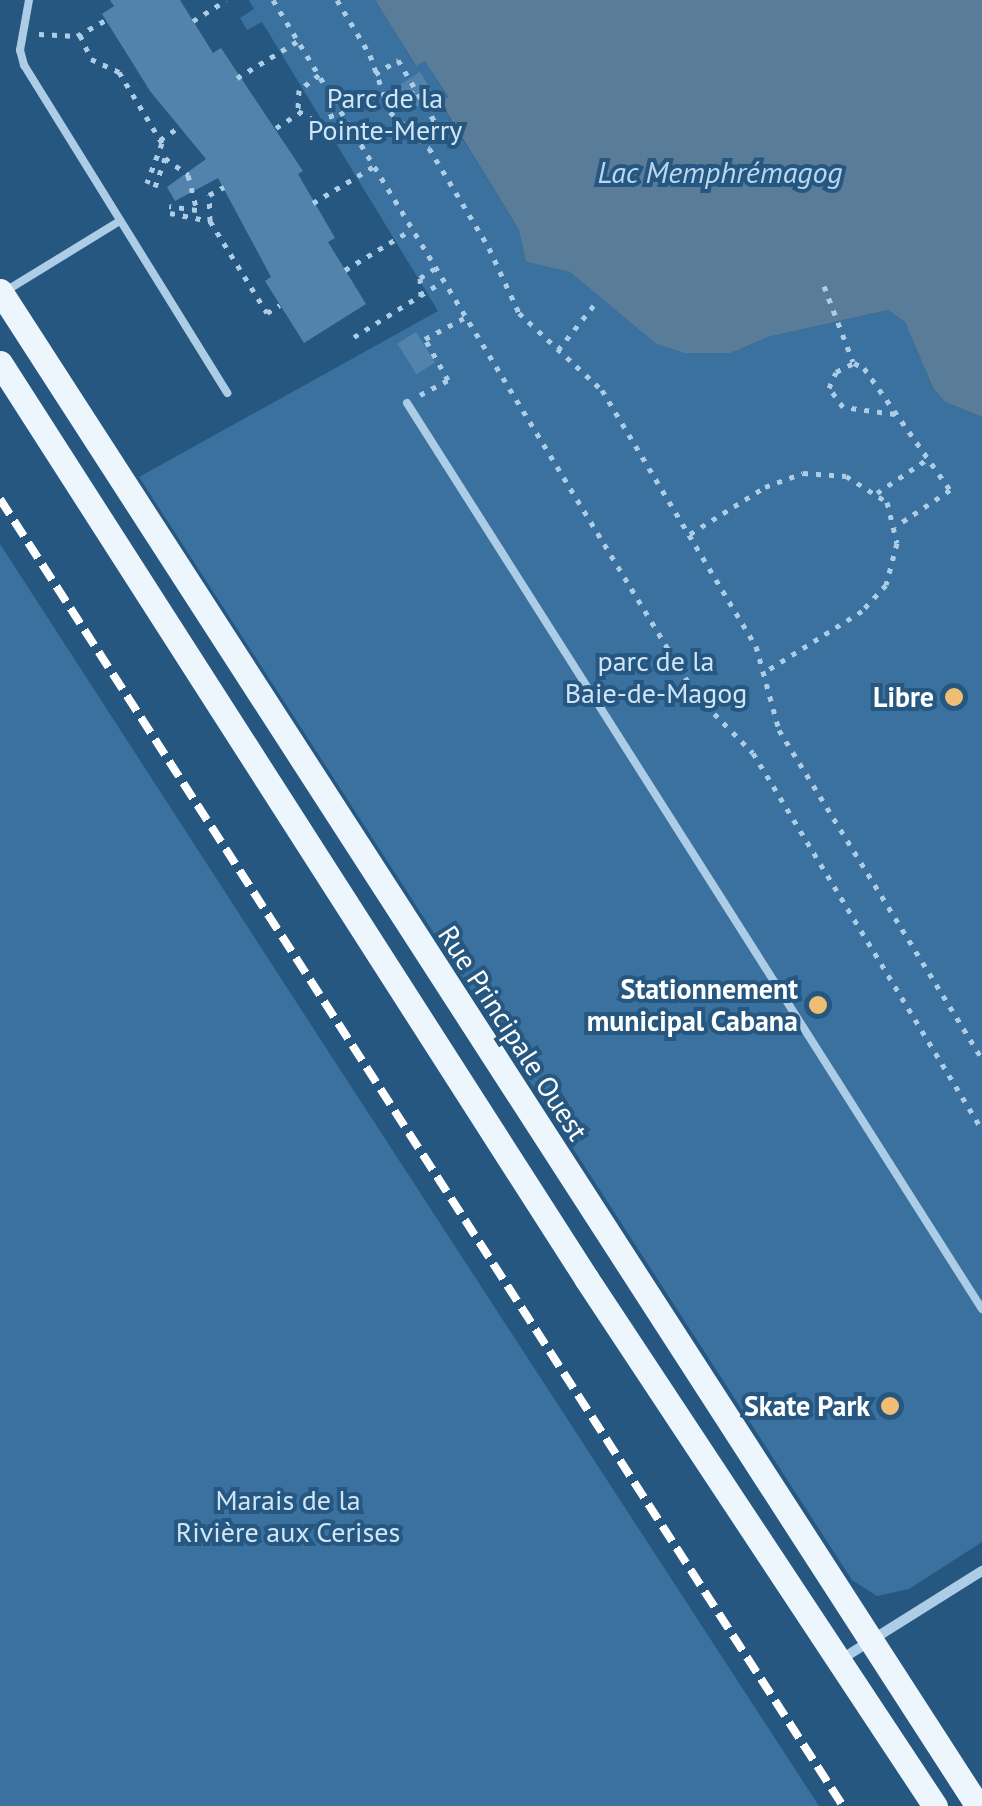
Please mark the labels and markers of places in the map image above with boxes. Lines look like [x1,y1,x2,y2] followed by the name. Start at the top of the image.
[873,680,934,714] place label: Libre
[943,686,965,708] marker: Libre
[586,972,798,1038] place label: Stationnement municipal Cabana
[807,994,829,1016] marker: Stationnement municipal Cabana
[744,1389,870,1423] place label: Skate Park
[879,1395,901,1417] marker: Skate Park

